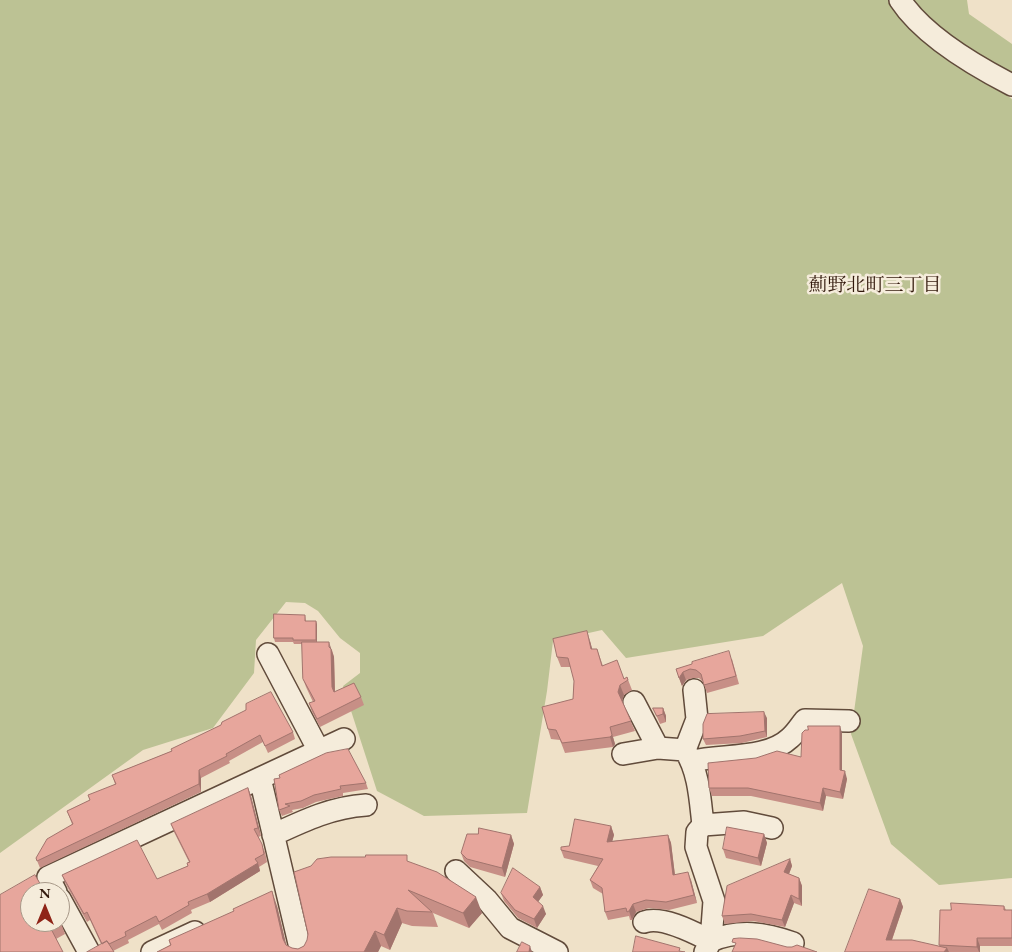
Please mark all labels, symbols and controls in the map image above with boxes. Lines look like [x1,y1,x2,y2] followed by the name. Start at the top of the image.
[809,275,941,297] district label: 薊野北町三丁目
[20,882,70,932] north arrow
[39,884,51,902] text: N

